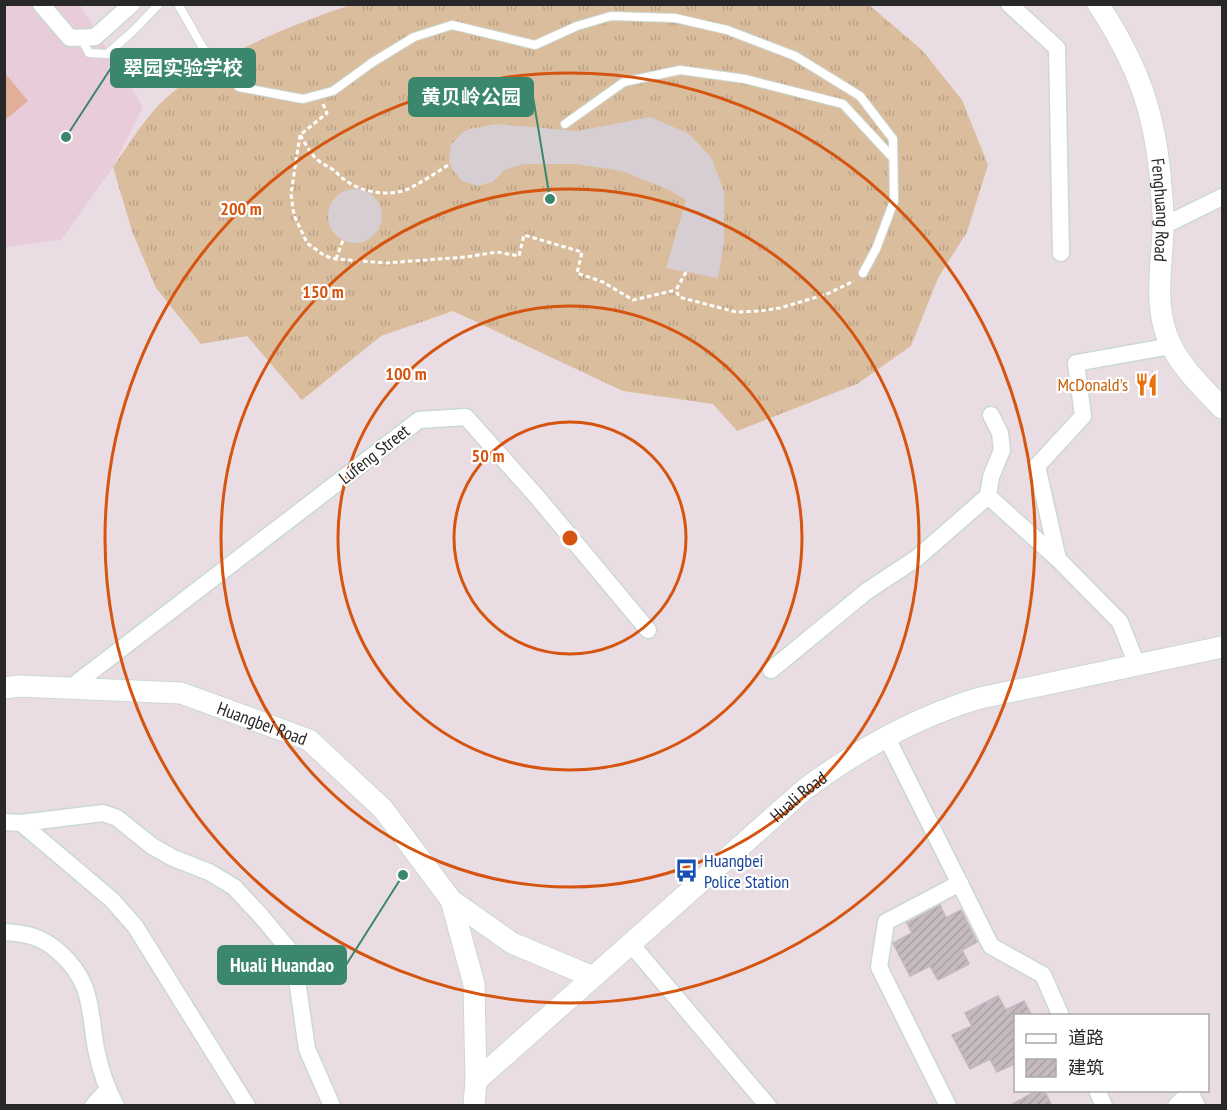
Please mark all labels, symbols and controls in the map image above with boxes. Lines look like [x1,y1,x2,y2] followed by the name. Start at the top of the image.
[111,49,255,87] callout: 翠园实验学校
[123,55,243,81] text: 翠园实验学校
[409,78,533,116] callout: 黄贝岭公园
[421,84,521,110] text: 黄贝岭公园
[1147,157,1175,263] street label: Fenghuang Road
[220,197,262,220] text: 200 m
[302,280,344,303] text: 150 m
[385,362,427,385] text: 100 m
[1133,371,1159,397] restaurant icon: McDonald's
[1057,373,1128,396] place label: McDonald's
[334,419,414,489] street label: Lufeng Street
[472,444,504,467] text: 50 m
[560,528,580,548] centre of rings
[214,696,311,750] street label: Huangbei Road
[765,766,831,827] street label: Huali Road
[704,849,789,893] place label: Huangbei Police Station
[673,857,699,883] bus stop icon: Huangbei Police Station
[218,946,346,984] callout: Huali Huandao
[230,952,334,978] text: Huali Huandao
[1014,1014,1209,1092] legend
[1068,1026,1104,1049] text: 道路
[1068,1056,1104,1079] text: 建筑

